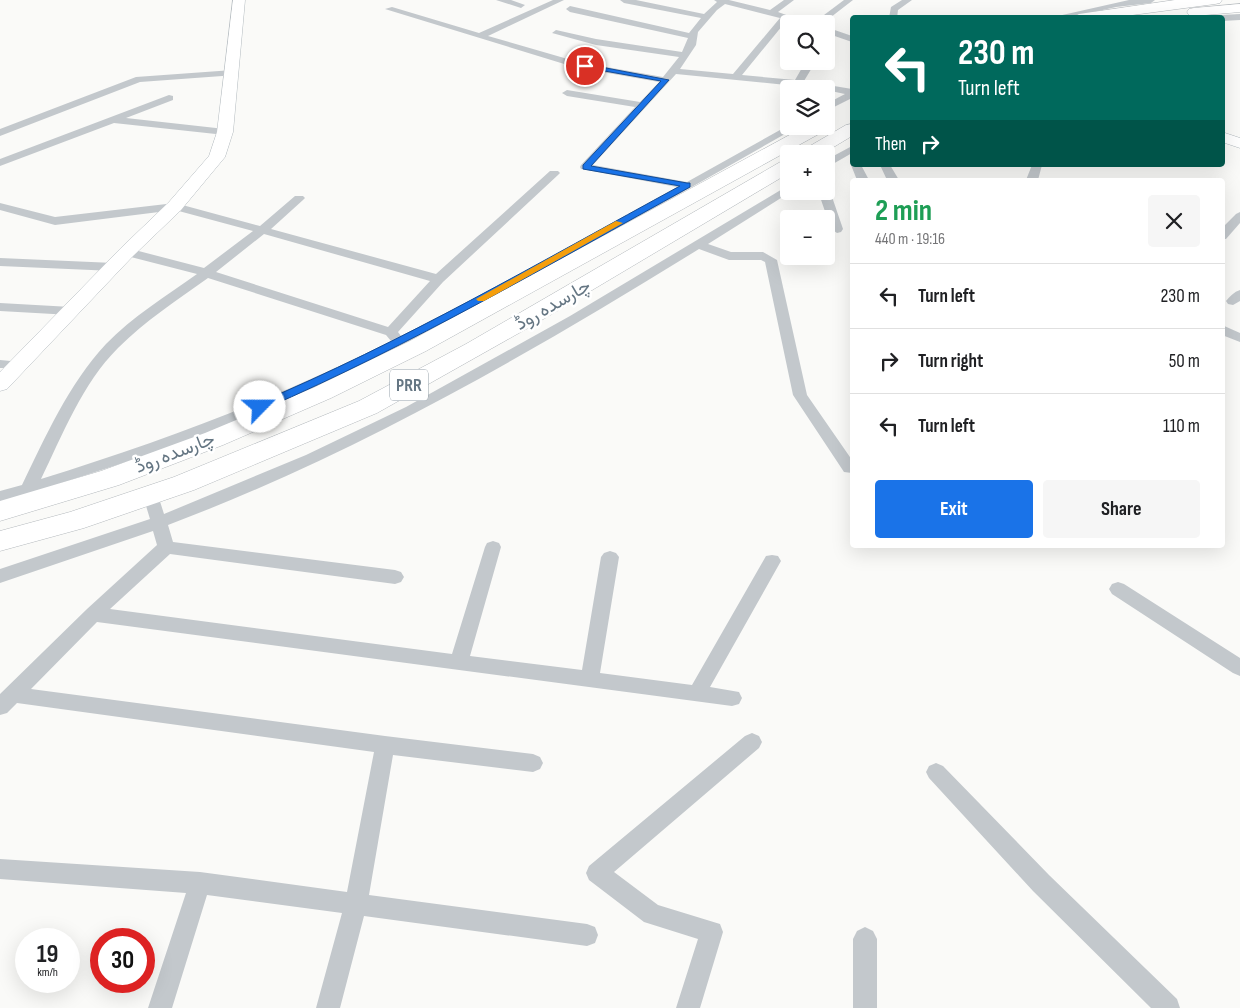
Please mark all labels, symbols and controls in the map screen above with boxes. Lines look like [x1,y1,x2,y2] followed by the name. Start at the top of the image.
[780,15,835,265] map controls
[780,15,835,70] button: search
[958,32,1034,75] text: 230 m
[875,35,940,100] icon: left
[564,45,606,87] pin
[571,52,599,80] icon: arrive
[958,75,1020,102] text: Turn left
[780,80,835,135] button: layers
[916,130,944,158] icon: right
[875,133,906,156] text: Then
[780,145,835,200] button: +
[875,193,932,229] text: 2 min
[1148,195,1200,247] button: close
[780,210,835,265] button: −
[875,230,945,249] text: 440 m · 19:16
[511,274,595,337] street label: چارسدہ روڈ
[875,282,903,310] icon: left
[918,285,975,308] text: Turn left
[1160,285,1200,308] text: 230 m
[875,347,903,375] icon: right
[918,350,983,373] text: Turn right
[1169,350,1200,373] text: 50 m
[390,370,428,400] road number: PRR
[233,380,285,432] position arrow
[875,412,903,440] icon: left
[918,415,975,438] text: Turn left
[1163,415,1200,438] text: 110 m
[132,427,218,480] street label: چارسدہ روڈ
[875,480,1033,538] button: Exit
[1043,480,1200,538] button: Share
[90,928,155,993] speed limit sign: 30
[37,939,58,970] text: 19
[37,965,58,980] text: km/h

